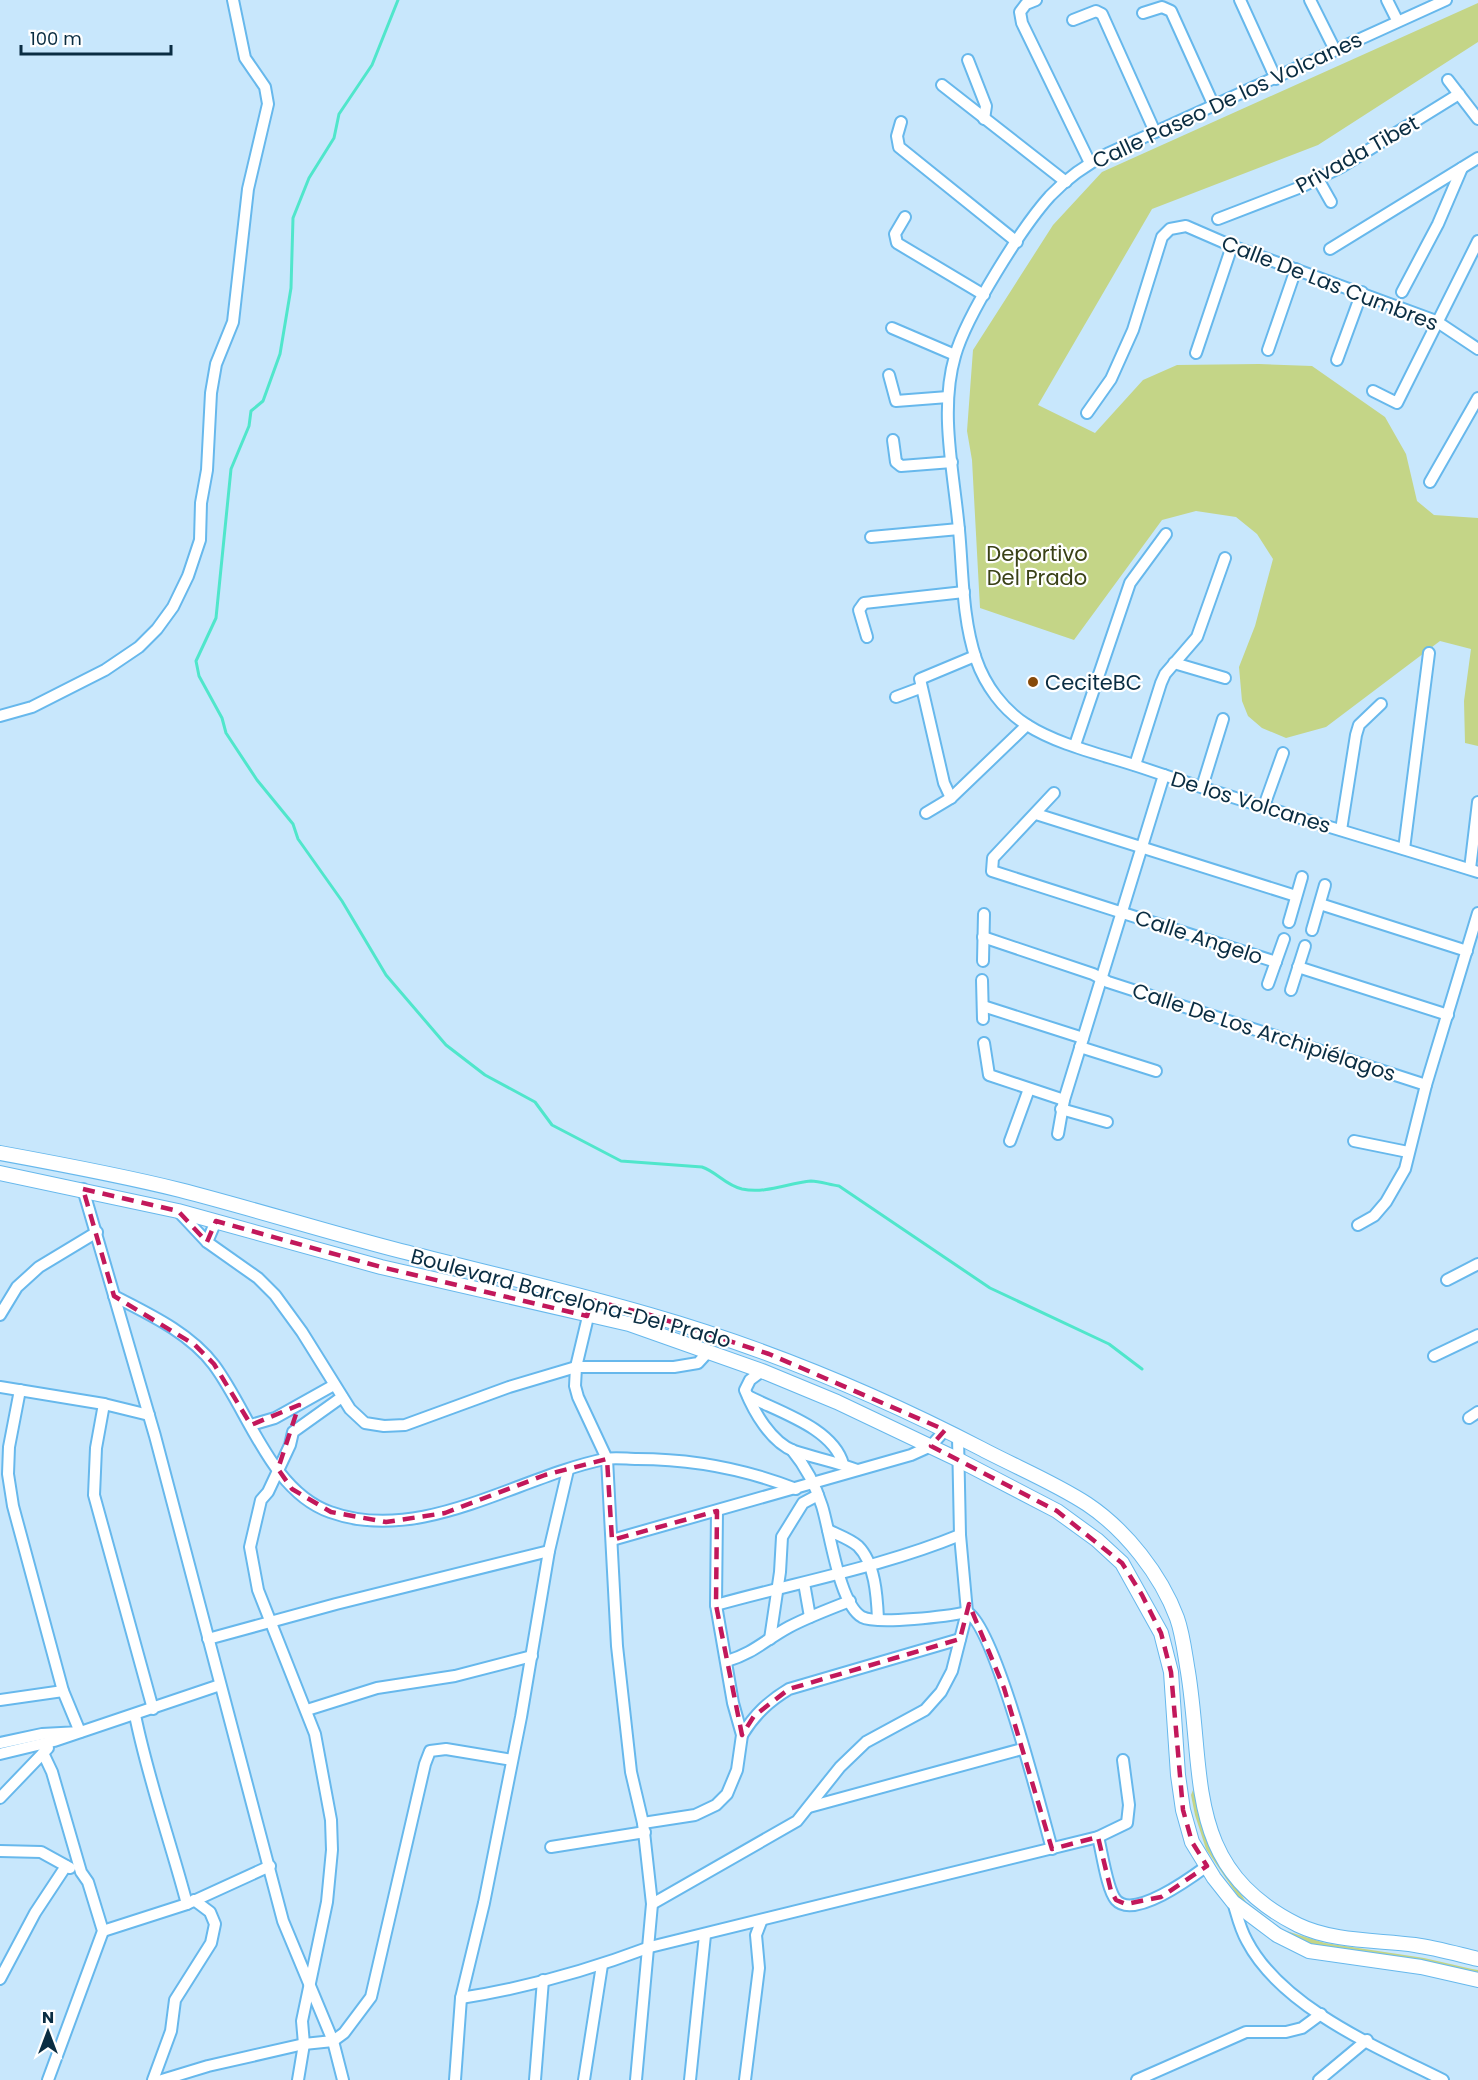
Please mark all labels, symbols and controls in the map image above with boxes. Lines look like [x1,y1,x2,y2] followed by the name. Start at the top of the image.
[21,18,171,56] scale bar
[1087,25,1367,175] street label: Calle Paseo De los Volcanes
[30,26,82,51] text: 100 m
[1290,108,1424,200] street label: Privada Tibet
[1217,228,1443,338] street label: Calle De Las Cumbres
[986,539,1088,592] park label: Deportivo Del Prado
[1045,668,1142,697] place label: CeciteBC
[1026,675,1040,689] marker: CeciteBC
[1167,764,1335,840] street label: De los Volcanes
[1131,903,1267,971] street label: Calle Angelo
[1128,976,1400,1088] street label: Calle De Los Archipiélagos
[408,1241,734,1355] street label: Boulevard Barcelona-Del Prado
[18,2002,78,2062] north arrow
[42,2006,54,2029] text: N

